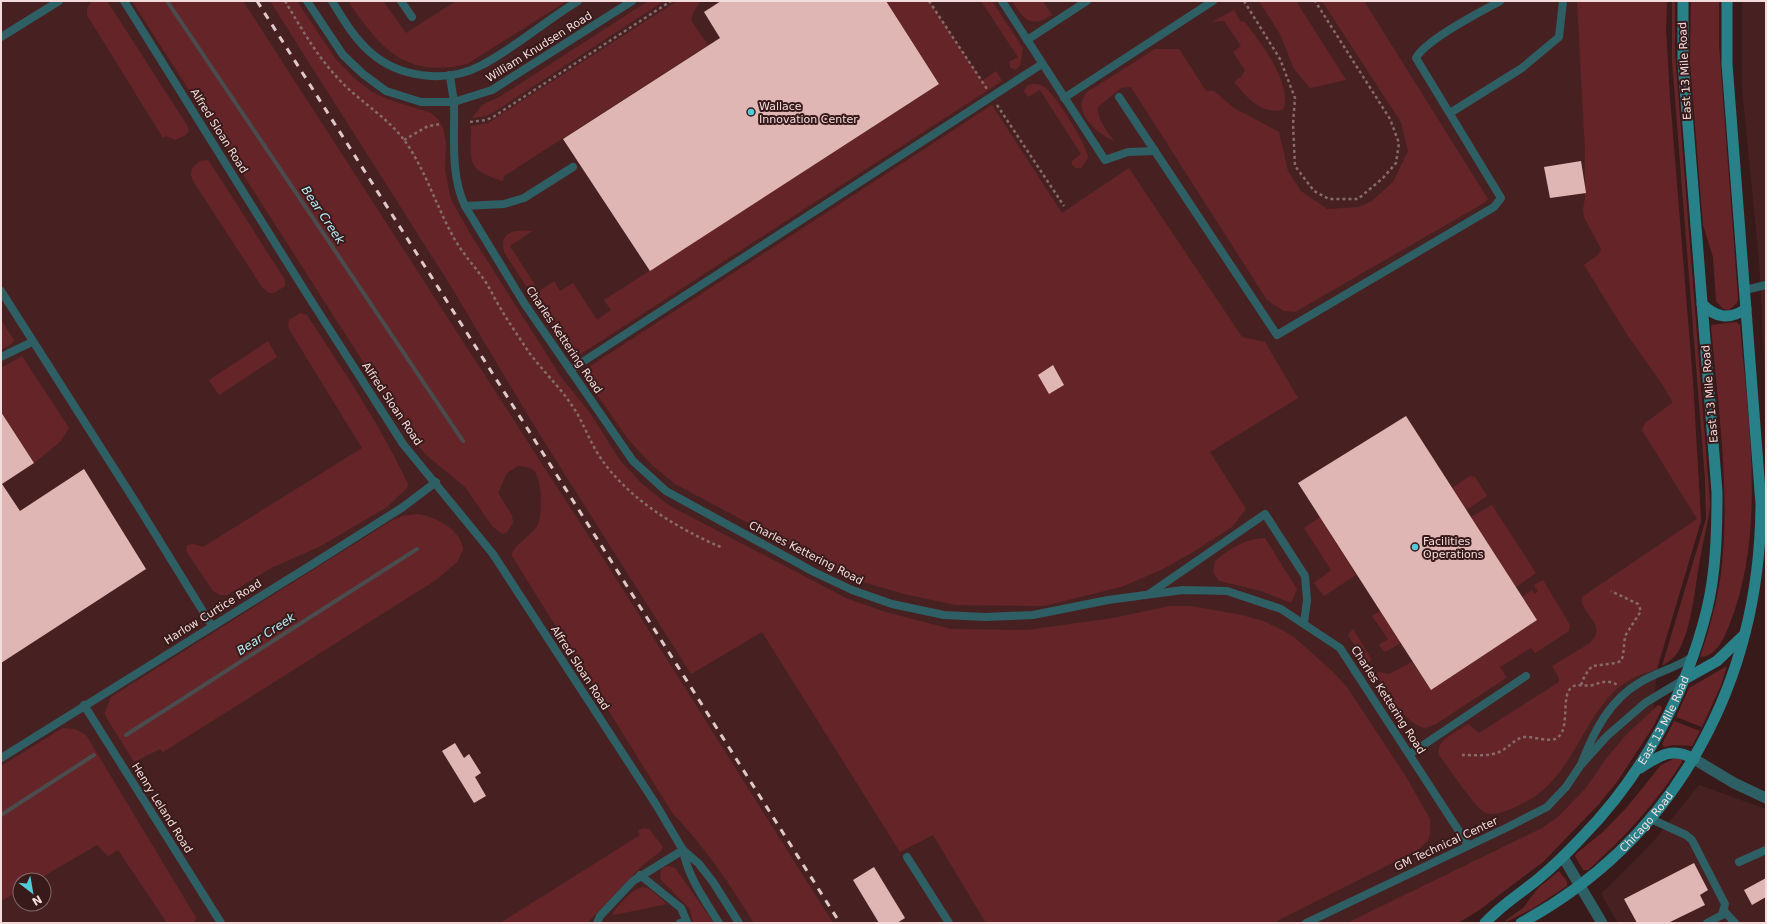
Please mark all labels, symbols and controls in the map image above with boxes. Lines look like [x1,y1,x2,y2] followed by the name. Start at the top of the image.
[484,9,594,85] street label: William Knudsen Road
[1676,22,1694,120] street label: East 13 Mile Road
[188,86,250,176] street label: Alfred Sloan Road
[759,100,858,126] place label: Wallace Innovation Center
[746,107,756,117] marker: Wallace Innovation Center
[299,183,348,247] water label: Bear Creek
[523,284,605,396] street label: Charles Kettering Road
[1699,345,1721,443] street label: East 13 Mile Road
[359,360,425,448] street label: Alfred Sloan Road
[747,519,865,587] street label: Charles Kettering Road
[1423,535,1484,561] place label: Facilities Operations
[1410,542,1420,552] marker: Facilities Operations
[162,577,264,647] street label: Harlow Curtice Road
[234,609,299,658] water label: Bear Creek
[548,624,612,712] street label: Alfred Sloan Road
[1348,643,1428,757] street label: Charles Kettering Road
[1635,674,1691,767] street label: East 13 Mile Road
[129,760,195,856] street label: Henry Leland Road
[1617,789,1676,855] street label: Chicago Road
[1392,814,1500,874] street label: GM Technical Center
[12,872,52,912] north arrow
[30,892,44,908] text: N

